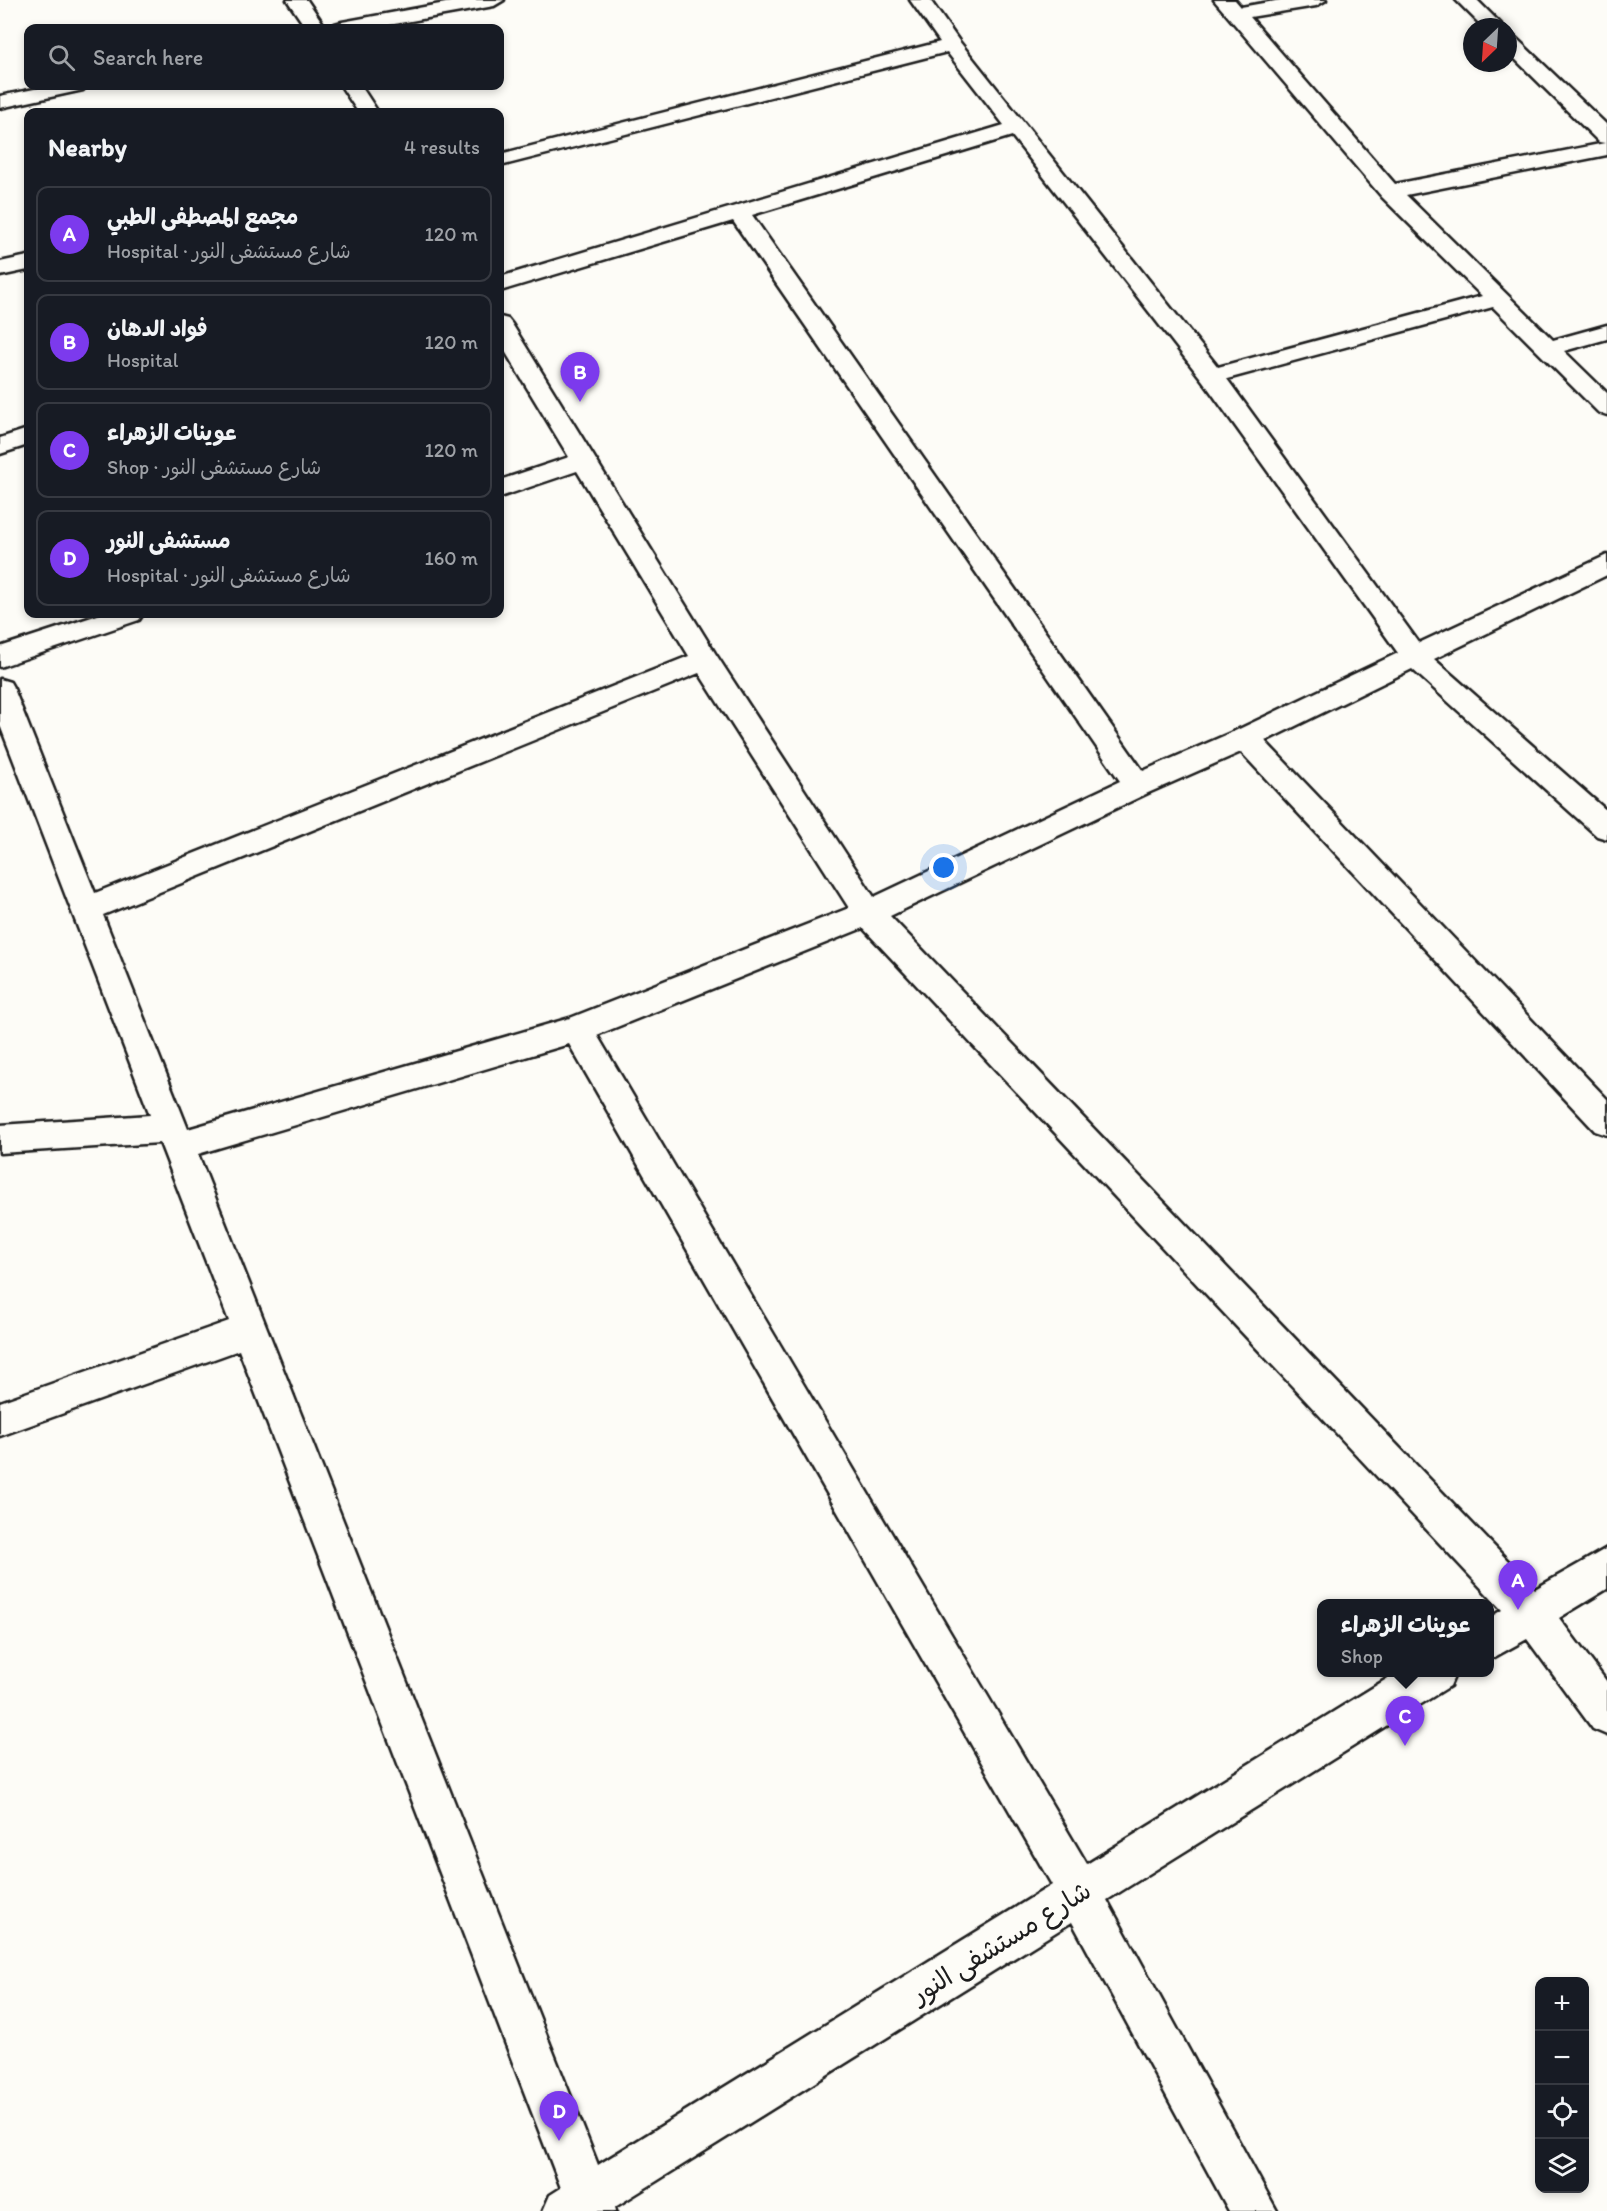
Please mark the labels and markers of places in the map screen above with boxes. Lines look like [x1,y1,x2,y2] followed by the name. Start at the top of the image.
[560,352,600,402] pin: B
[1498,1560,1538,1610] pin: A
[1386,1696,1424,1746] pin: C
[540,2092,578,2141] pin: D

